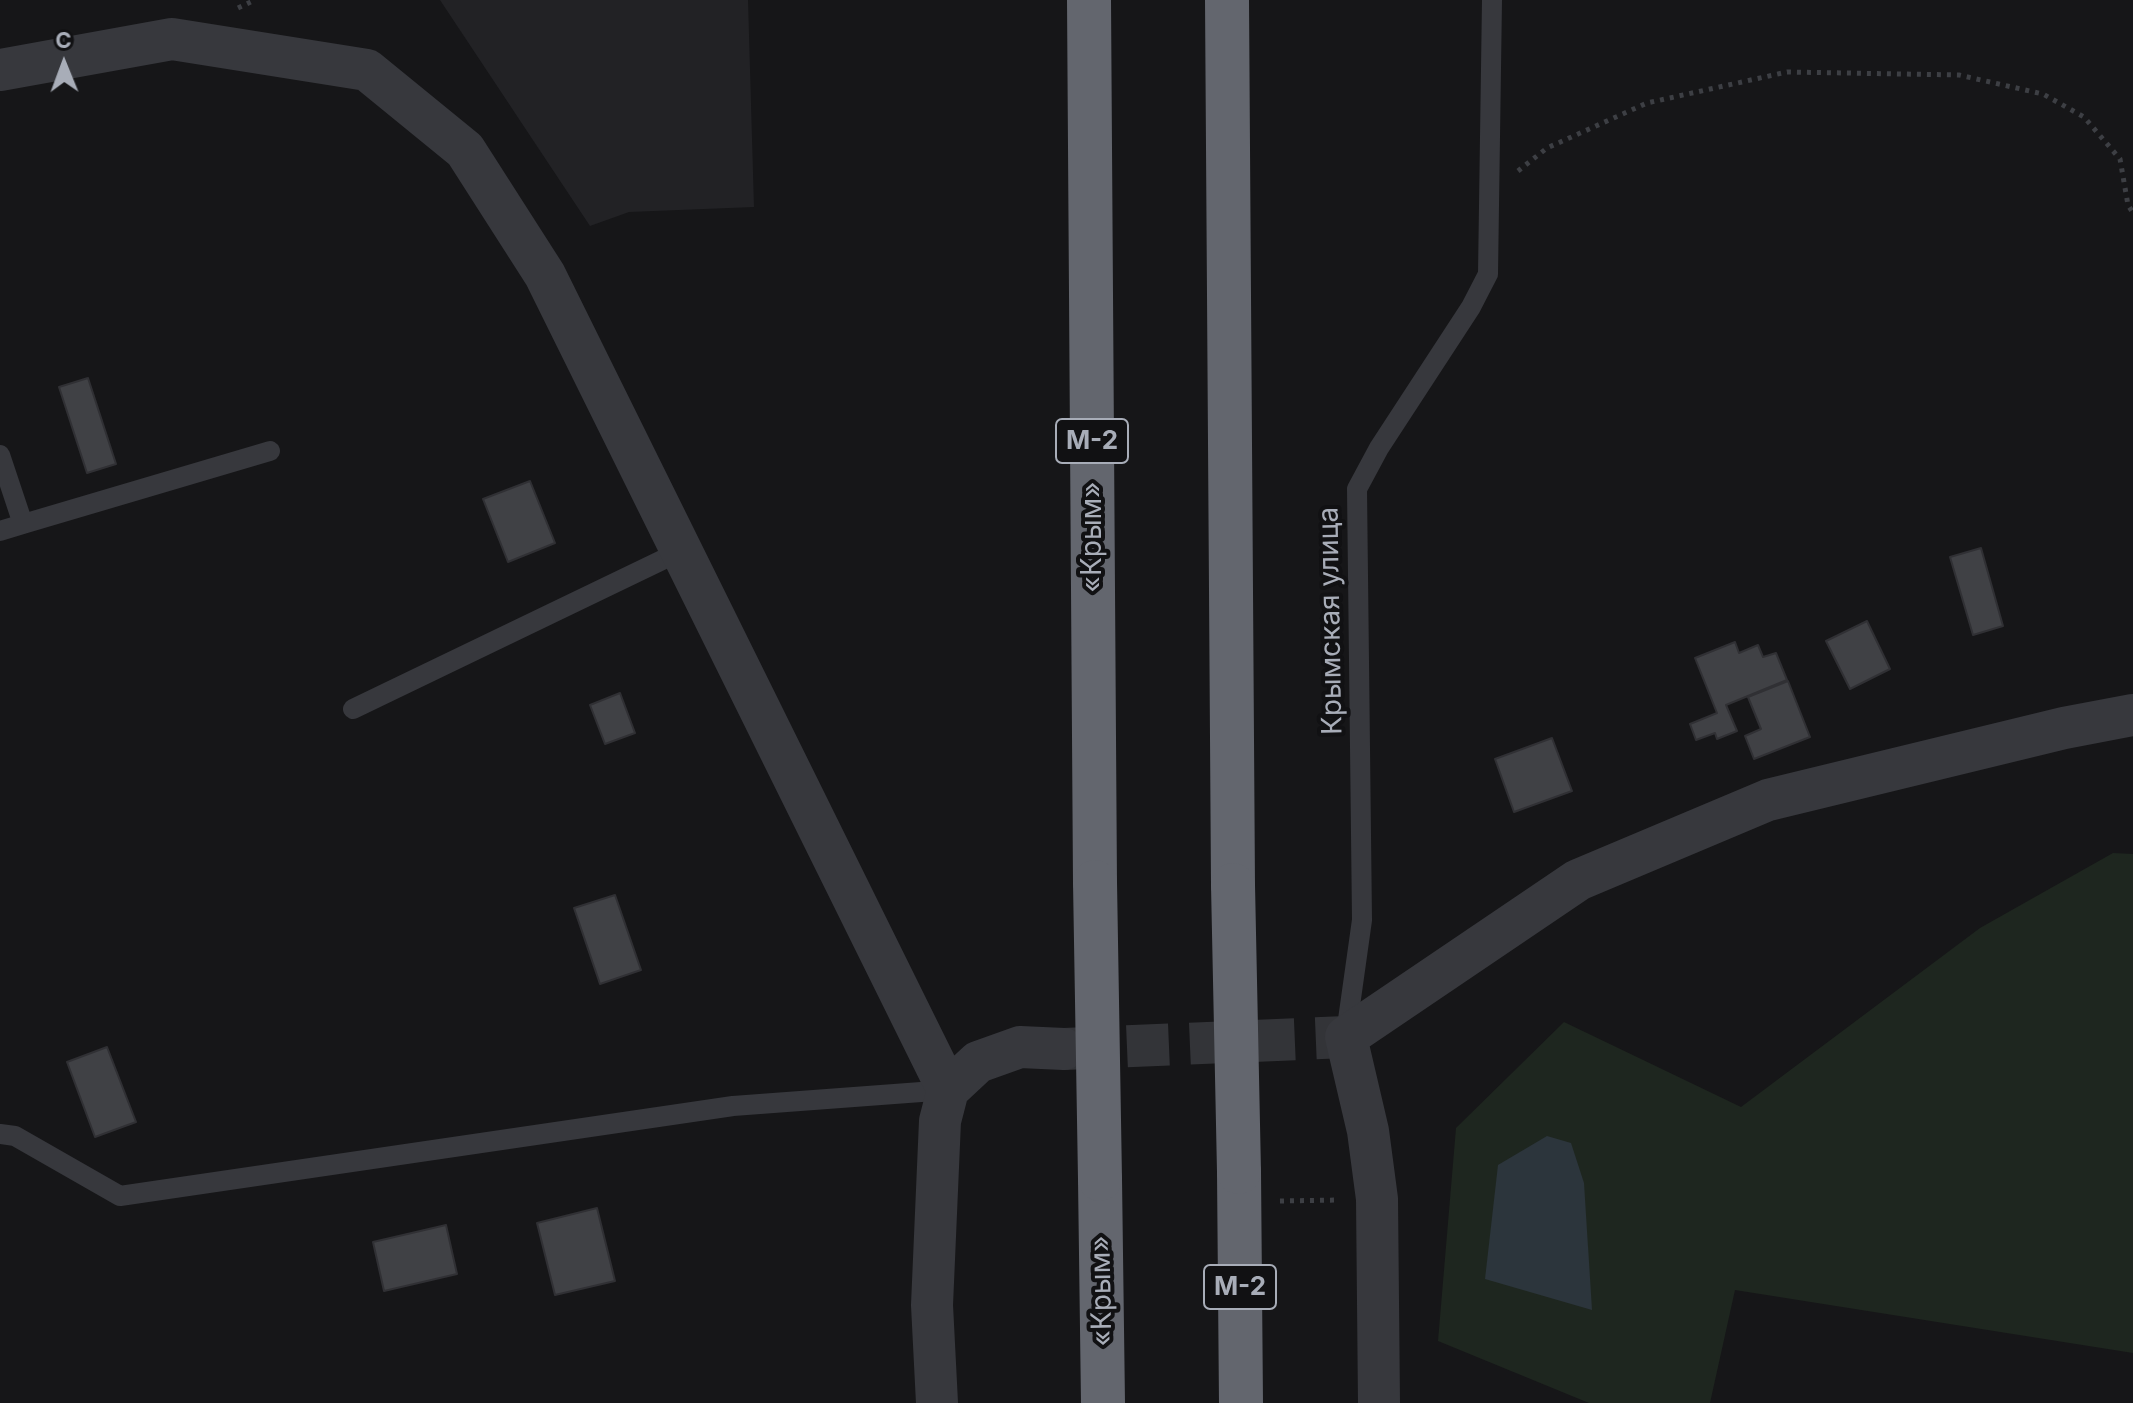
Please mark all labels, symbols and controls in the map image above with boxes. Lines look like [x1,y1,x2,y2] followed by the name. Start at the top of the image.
[24,24,104,104] north arrow
[55,27,72,53] text: С
[1056,419,1128,463] road number: М-2
[1076,482,1110,592] street label: «Крым»
[1312,507,1350,735] street label: Крымская улица
[1084,1235,1120,1347] street label: «Крым»
[1204,1265,1276,1309] road number: М-2

